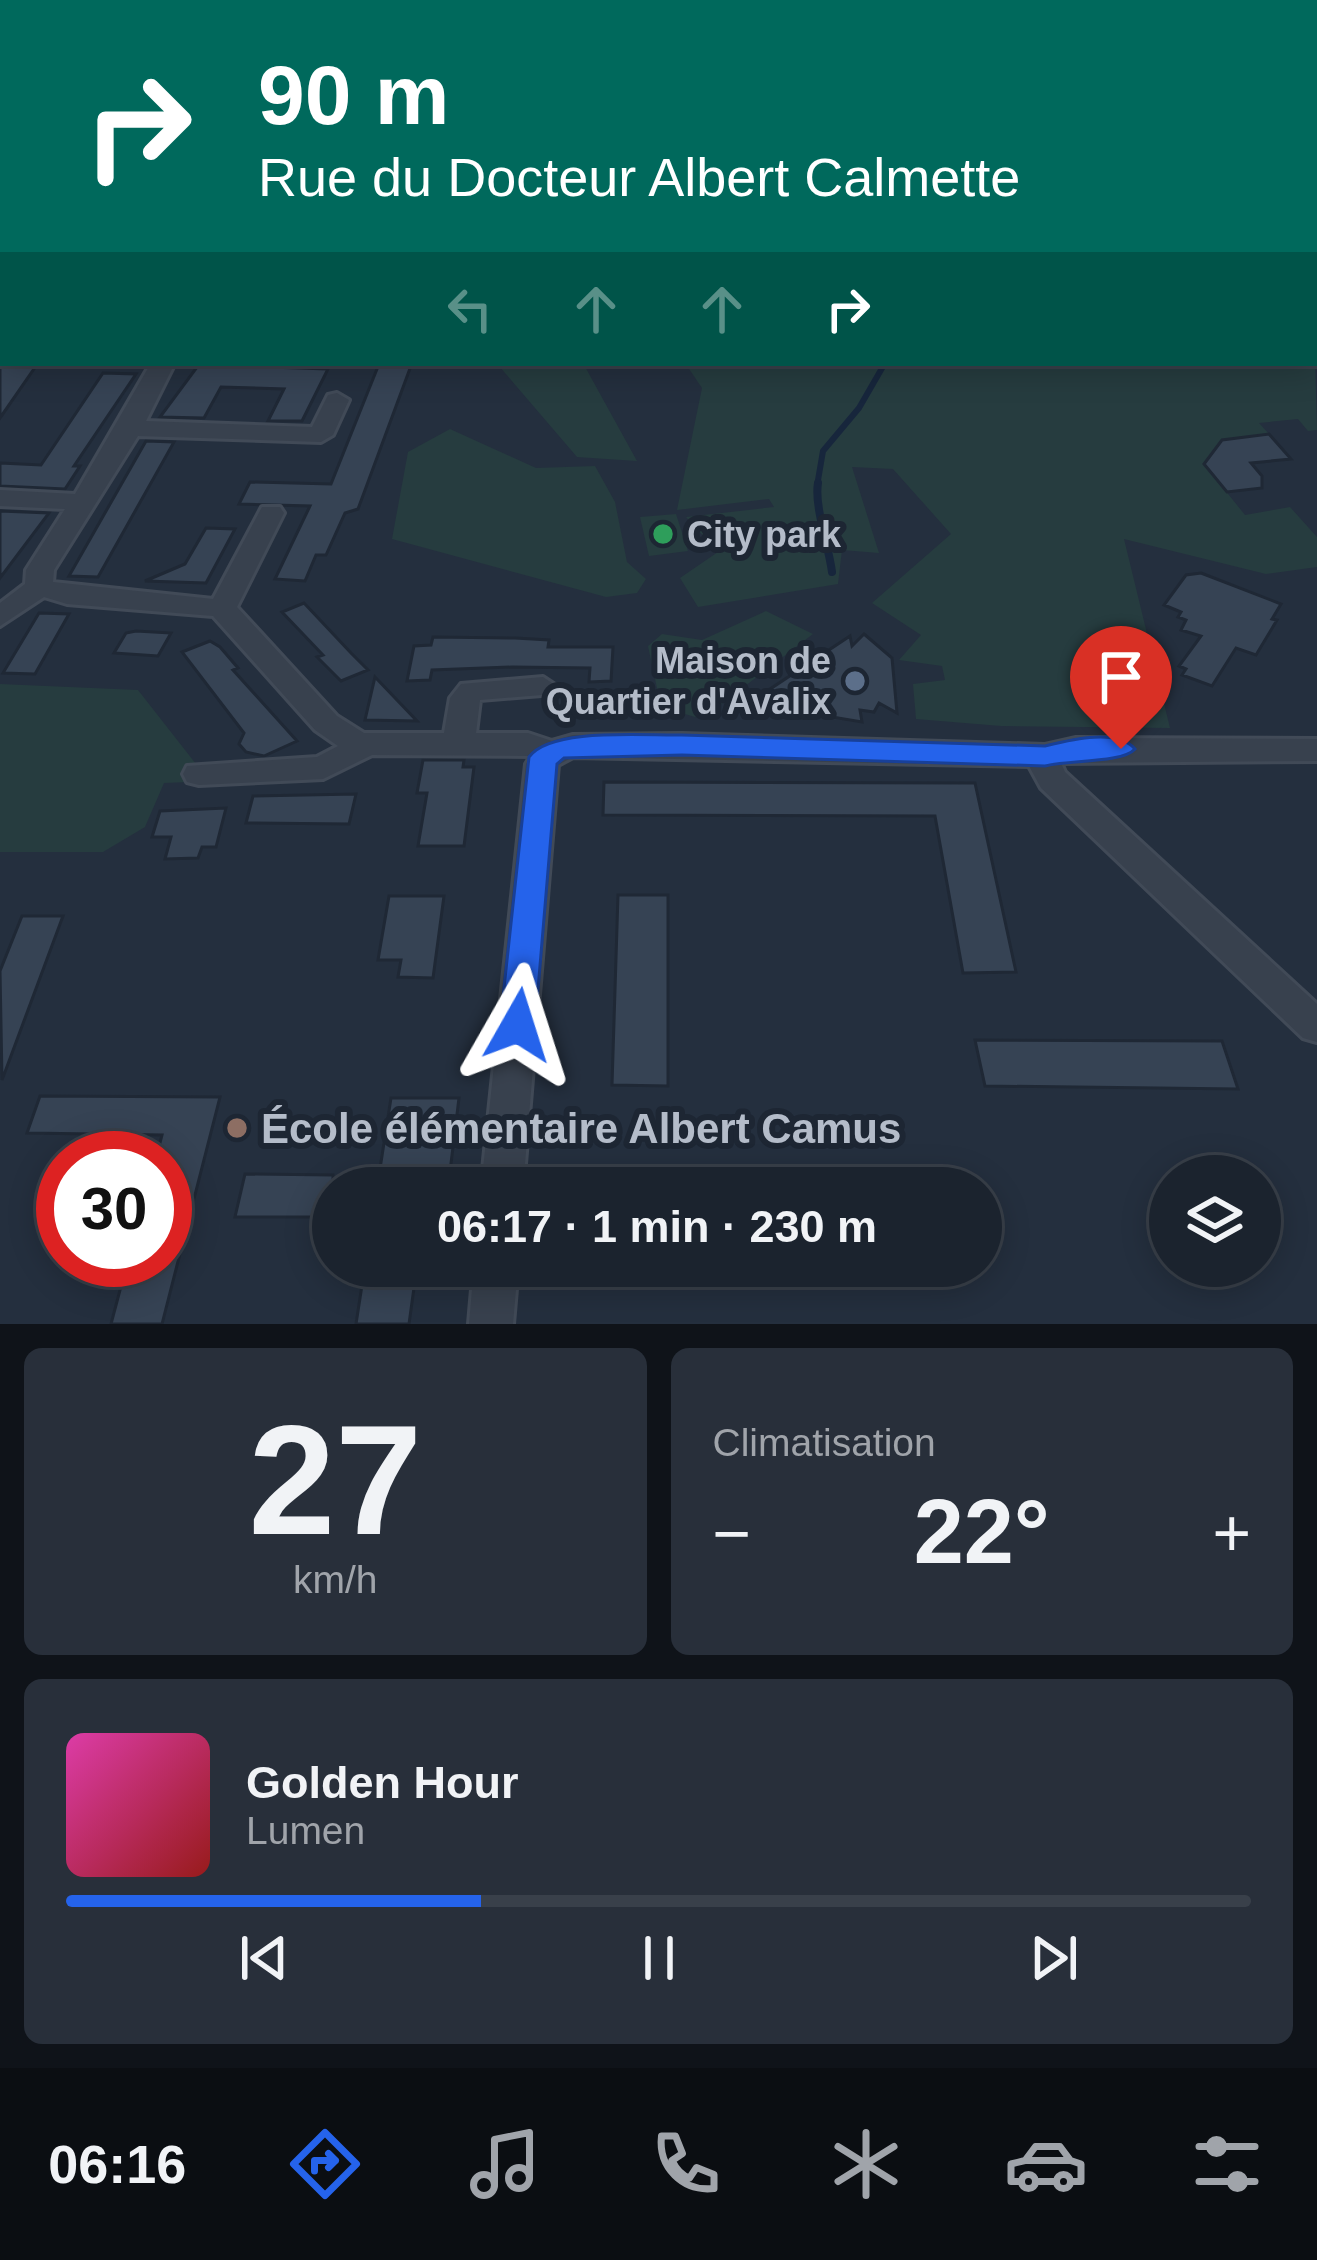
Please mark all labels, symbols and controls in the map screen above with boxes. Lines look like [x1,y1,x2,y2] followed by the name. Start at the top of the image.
[60,48,216,204] icon: right
[258,48,449,142] text: 90 m
[258,147,1020,207] text: Rue du Docteur Albert Calmette
[437,276,503,342] icon: left
[563,276,629,342] icon: ahead
[689,276,755,342] icon: ahead
[815,276,881,342] icon: right
[687,514,842,555] place label: City park
[650,521,676,547] marker: City park
[1070,626,1172,749] pin
[546,640,831,722] place label: Maison de Quartier d'Avalix
[1088,644,1154,710] icon: arrive
[842,668,868,694] marker: Maison de Quartier d'Avalix
[455,962,581,1088] position arrow
[261,1105,901,1152] place label: École élémentaire Albert Camus
[224,1115,250,1141] marker: École élémentaire Albert Camus
[36,1131,192,1287] speed limit sign: 30
[1149,1155,1281,1287] map controls
[1149,1155,1281,1287] button: layers
[437,1201,877,1252] text: 06:17 · 1 min · 230 m
[248,1393,422,1567] text: 27
[713,1421,936,1464] text: Climatisation
[914,1482,1050,1582] text: 22°
[713,1496,751,1570] text: −
[1212,1496,1251,1570] text: +
[293,1558,378,1601] text: km/h
[246,1757,518,1808] text: Golden Hour
[246,1809,365,1852] text: Lumen
[231,1925,297,1991] icon: previous
[626,1925,692,1991] icon: pause
[1021,1925,1087,1991] icon: next
[283,2122,367,2206] icon: directions
[463,2122,547,2206] icon: music
[644,2122,728,2206] icon: phone
[824,2122,908,2206] icon: climate
[1004,2122,1088,2206] icon: car
[1185,2122,1269,2206] icon: filters
[48,2134,186,2194] text: 06:16

